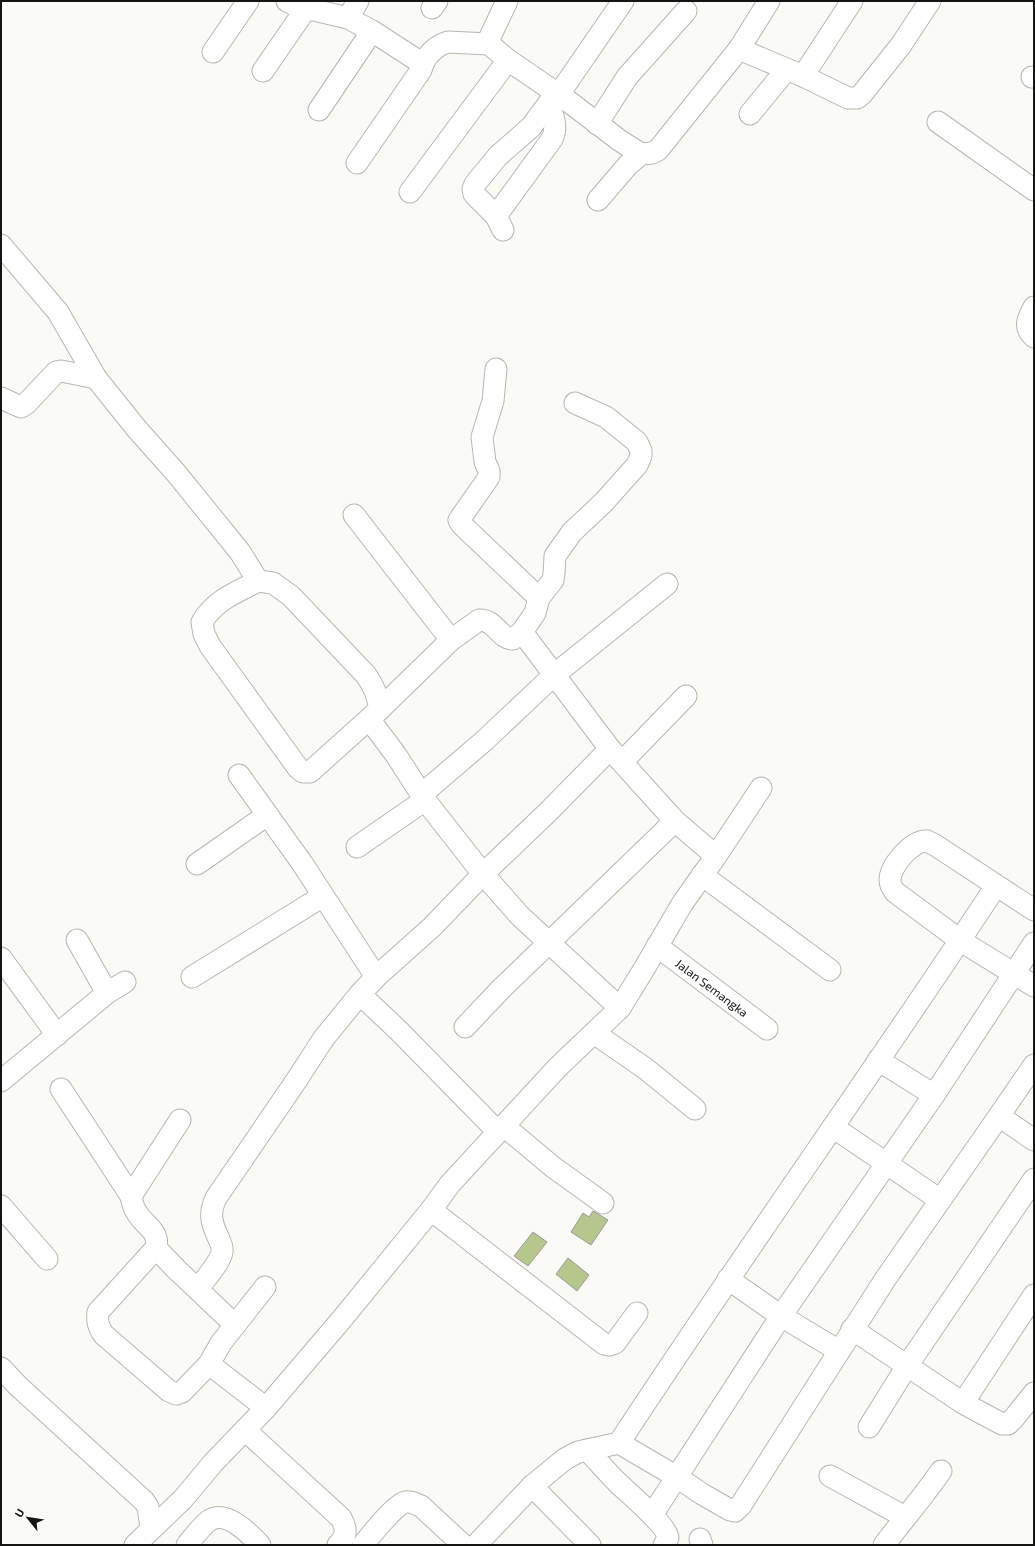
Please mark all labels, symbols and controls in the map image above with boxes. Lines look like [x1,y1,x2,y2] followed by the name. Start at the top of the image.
[673,956,751,1019] street label: Jalan Semangka
[8,1498,48,1538] north arrow
[11,1506,26,1519] text: U

